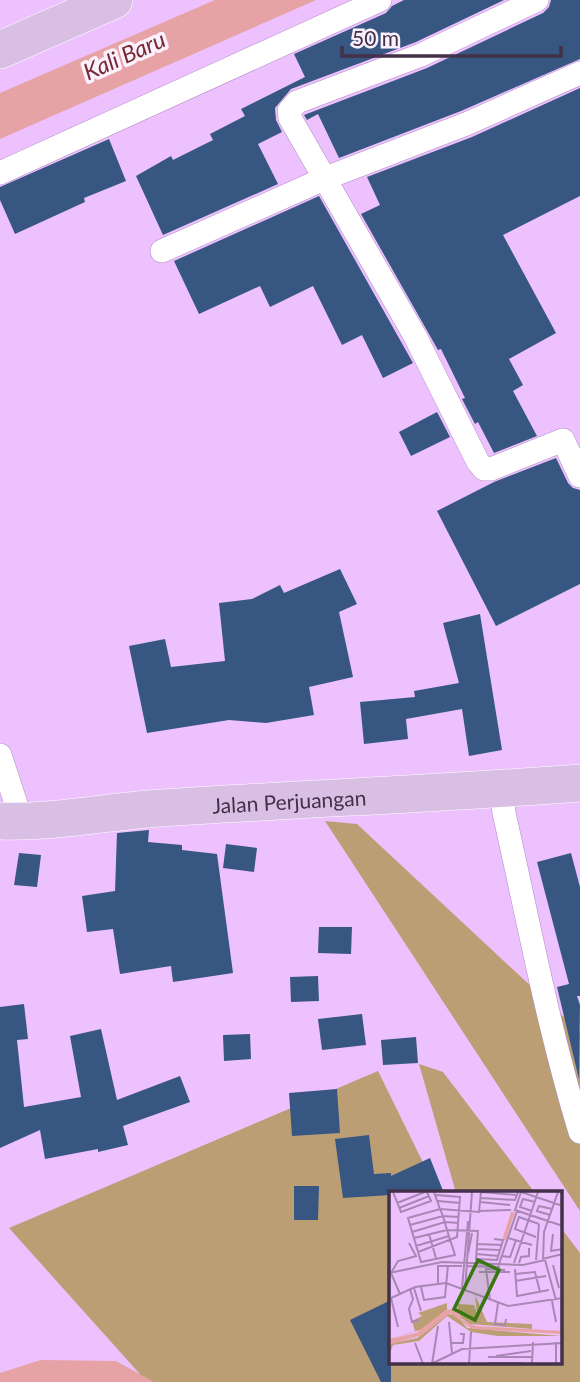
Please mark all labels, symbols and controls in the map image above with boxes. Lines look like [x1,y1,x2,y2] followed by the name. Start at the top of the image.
[342,14,561,58] scale bar
[79,25,169,85] water label: Kali Baru
[352,25,399,50] text: 50 m
[211,784,367,817] street label: Jalan Perjuangan
[389,1191,562,1364] inset map

